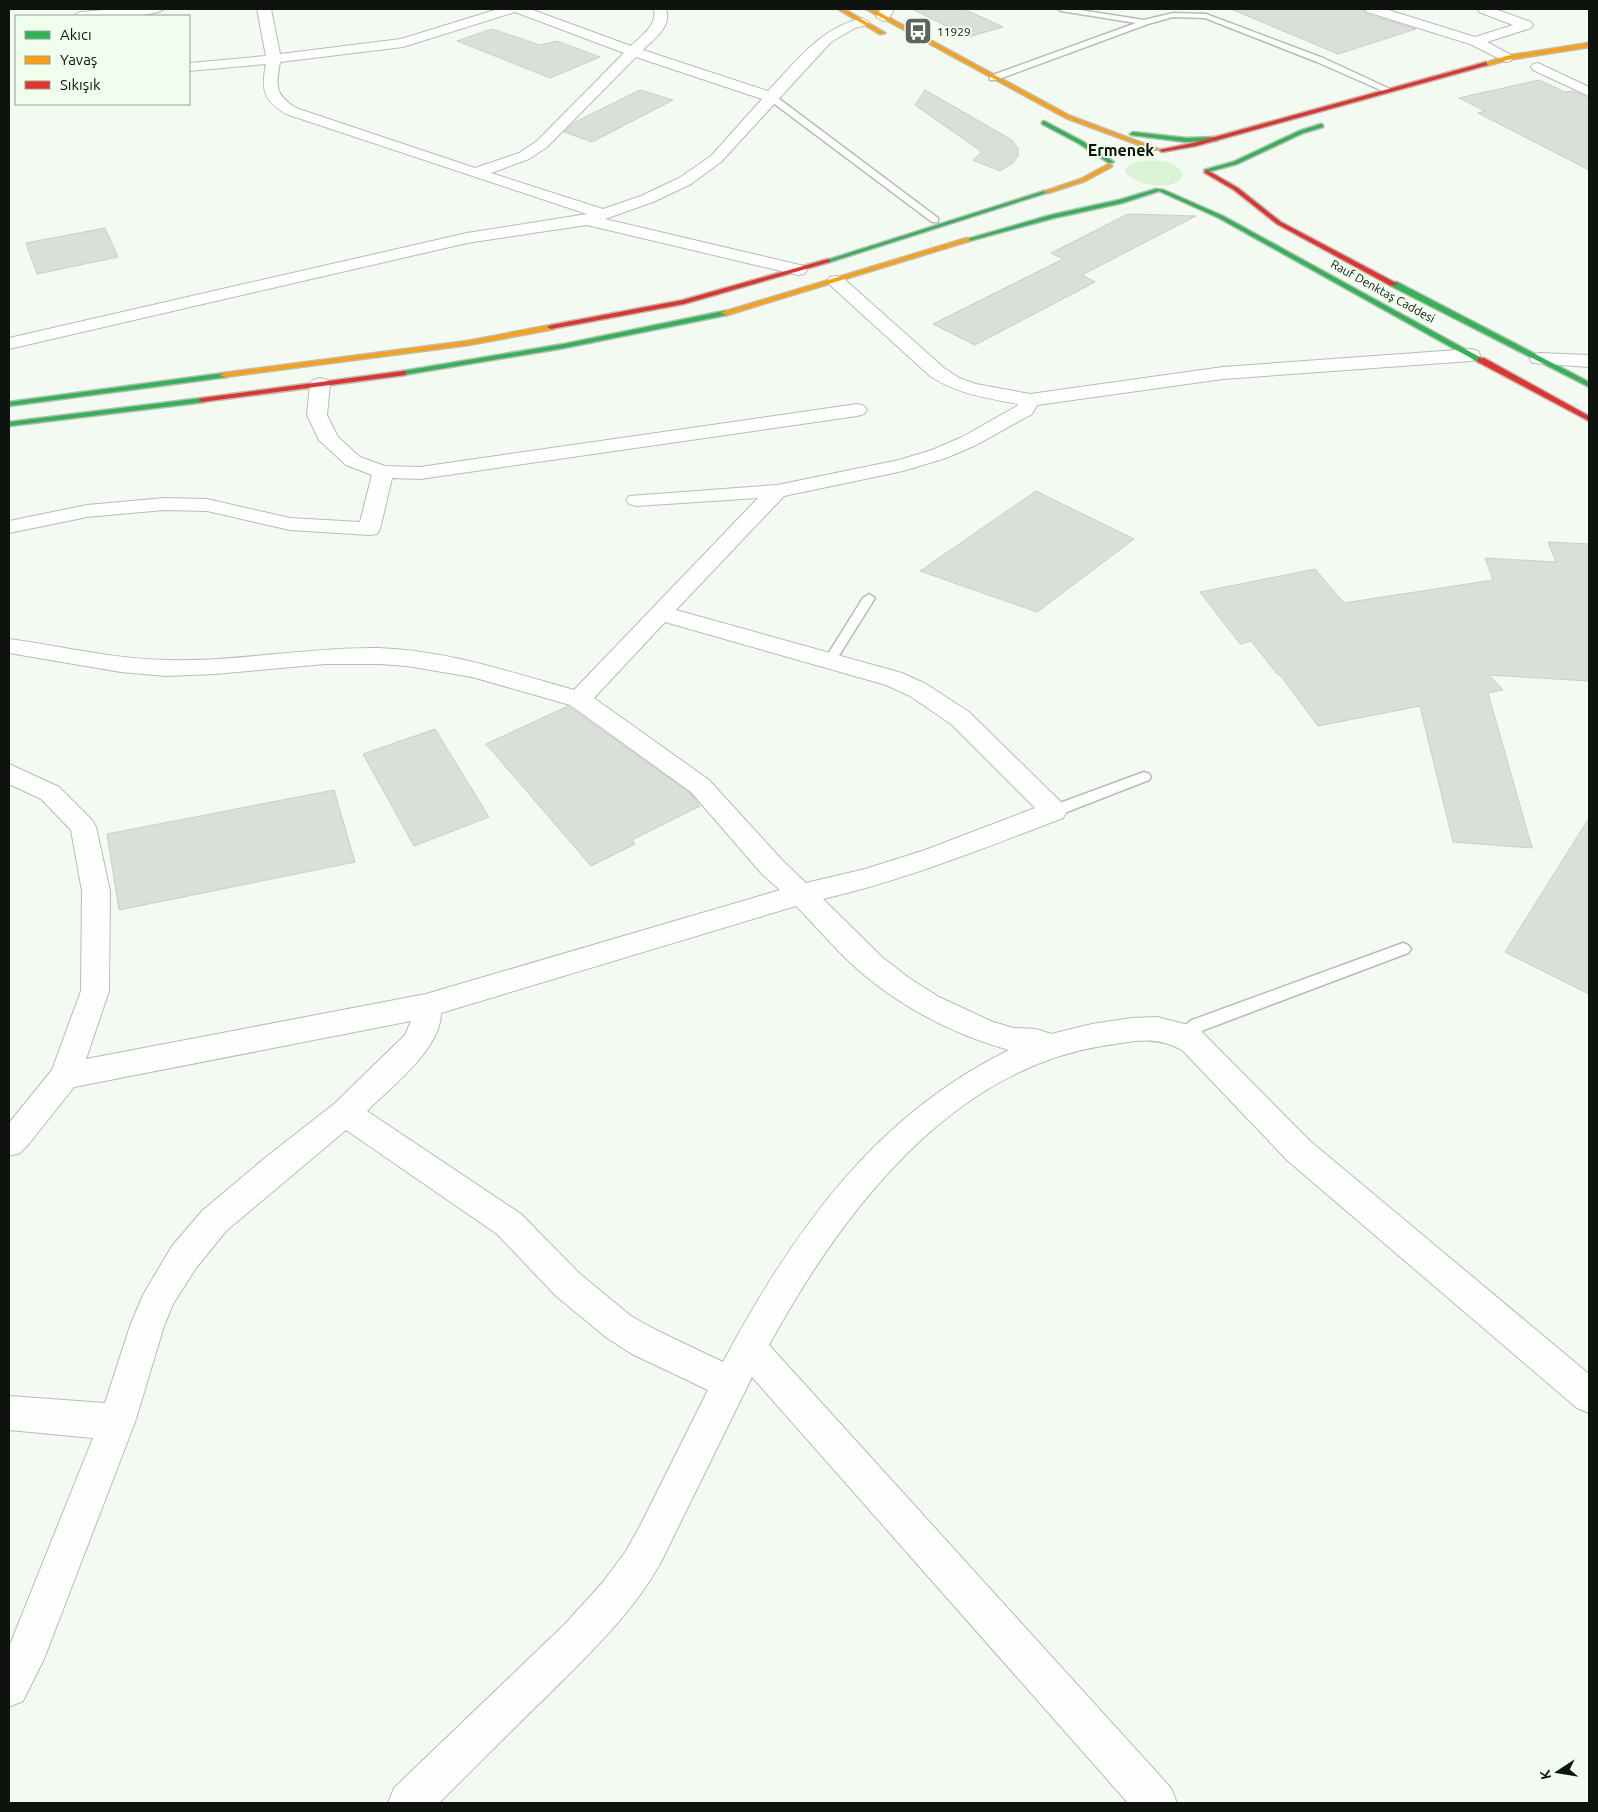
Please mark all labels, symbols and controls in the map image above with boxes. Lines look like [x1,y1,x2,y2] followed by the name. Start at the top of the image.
[15,15,190,105] legend
[903,16,933,46] bus stop icon: 11929
[937,25,971,38] place label: 11929
[60,26,92,43] text: Akıcı
[60,51,97,68] text: Yavaş
[60,76,101,93] text: Sıkışık
[1088,141,1154,159] district label: Ermenek
[1329,257,1437,325] street label: Rauf Denktaş Caddesi
[1533,1747,1583,1797] north arrow
[1536,1768,1554,1781] text: K

